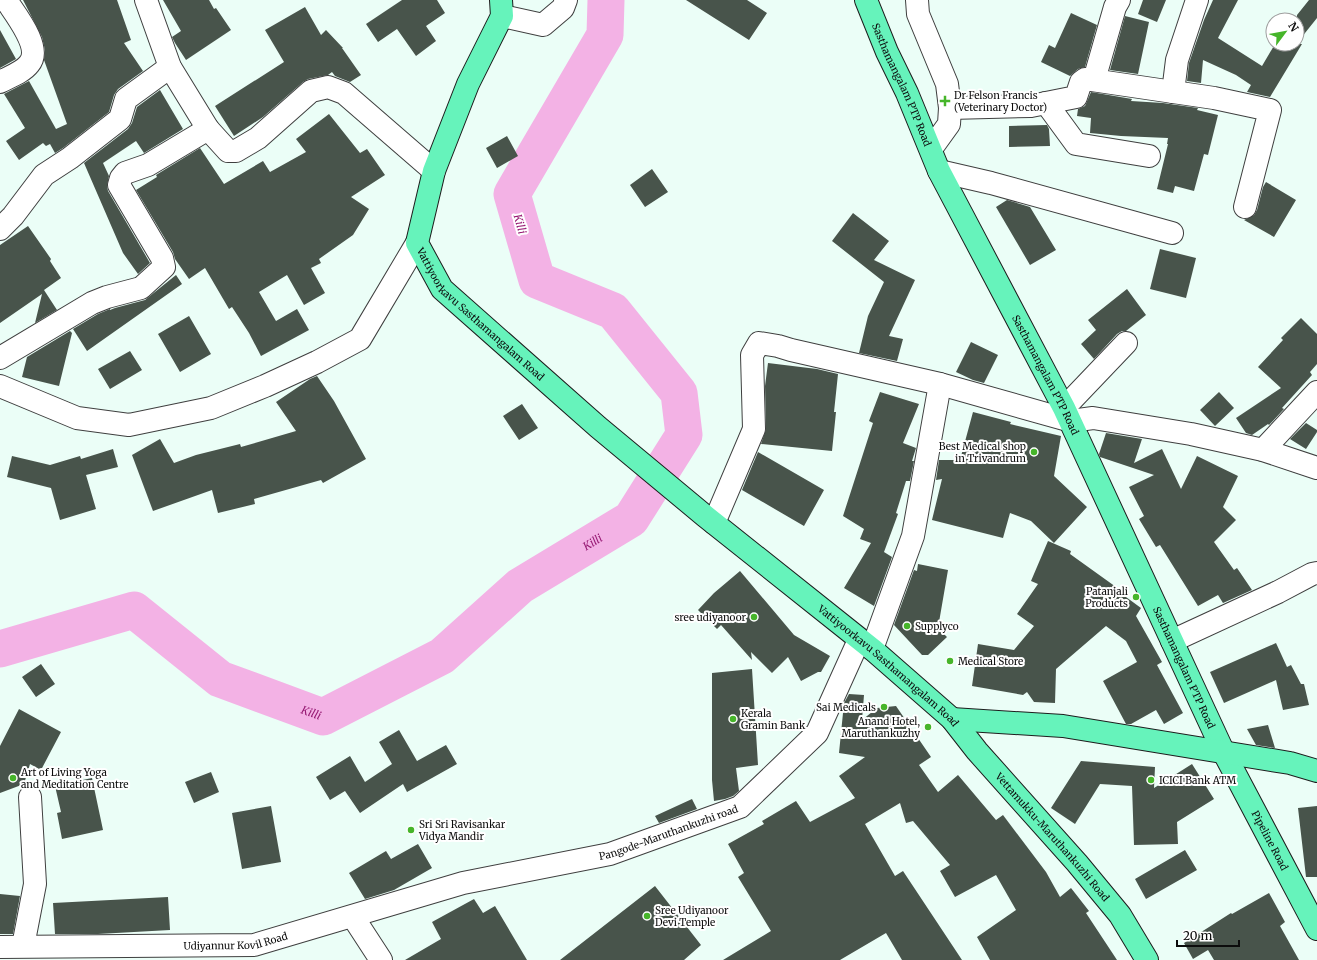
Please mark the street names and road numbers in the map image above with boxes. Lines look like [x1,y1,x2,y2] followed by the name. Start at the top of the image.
[869,21,935,148] street label: Sasthamangalam PTP Road
[414,244,547,383] street label: Vattiyoorkavu Sasthamangalam Road
[1009,313,1082,437] street label: Sasthamangalam PTP Road
[815,601,962,729] street label: Vattiyoorkavu Sasthamangalam Road
[1150,604,1218,731] street label: Sasthamangalam PTP Road
[992,769,1112,904] street label: Vettamukku-Maruthankuzhi Road
[598,802,740,863] street label: Pangode-Maruthankuzhi road
[1249,808,1291,873] street label: Pipeline Road
[183,929,289,952] street label: Udiyannur Kovil Road

